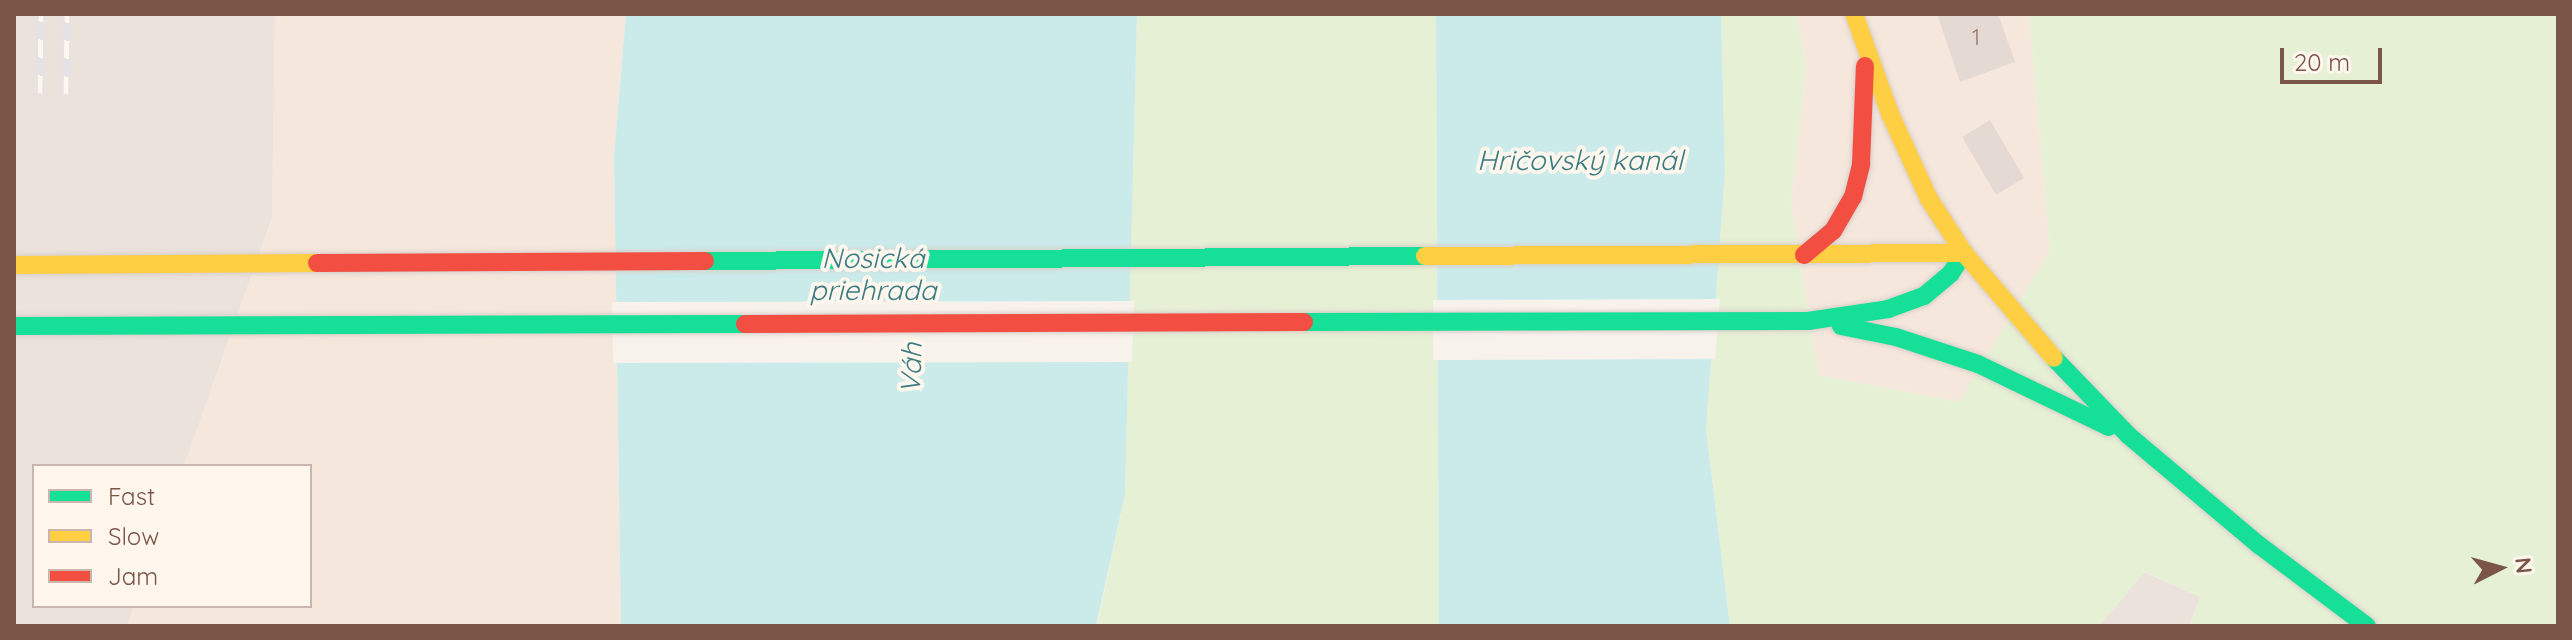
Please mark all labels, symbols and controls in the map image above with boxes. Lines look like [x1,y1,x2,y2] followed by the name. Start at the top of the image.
[1972,25,1980,51] house number: 1
[2284,32,2386,82] scale bar
[2294,47,2350,77] text: 20 m
[1477,143,1683,177] water label: Hričovský kanál
[810,241,936,307] water label: Nosická priehrada
[893,342,929,394] water label: Váh
[32,464,312,608] legend
[108,481,155,511] text: Fast
[108,521,159,551] text: Slow
[2460,528,2540,608] north arrow
[2509,556,2539,575] text: N
[108,561,158,591] text: Jam

